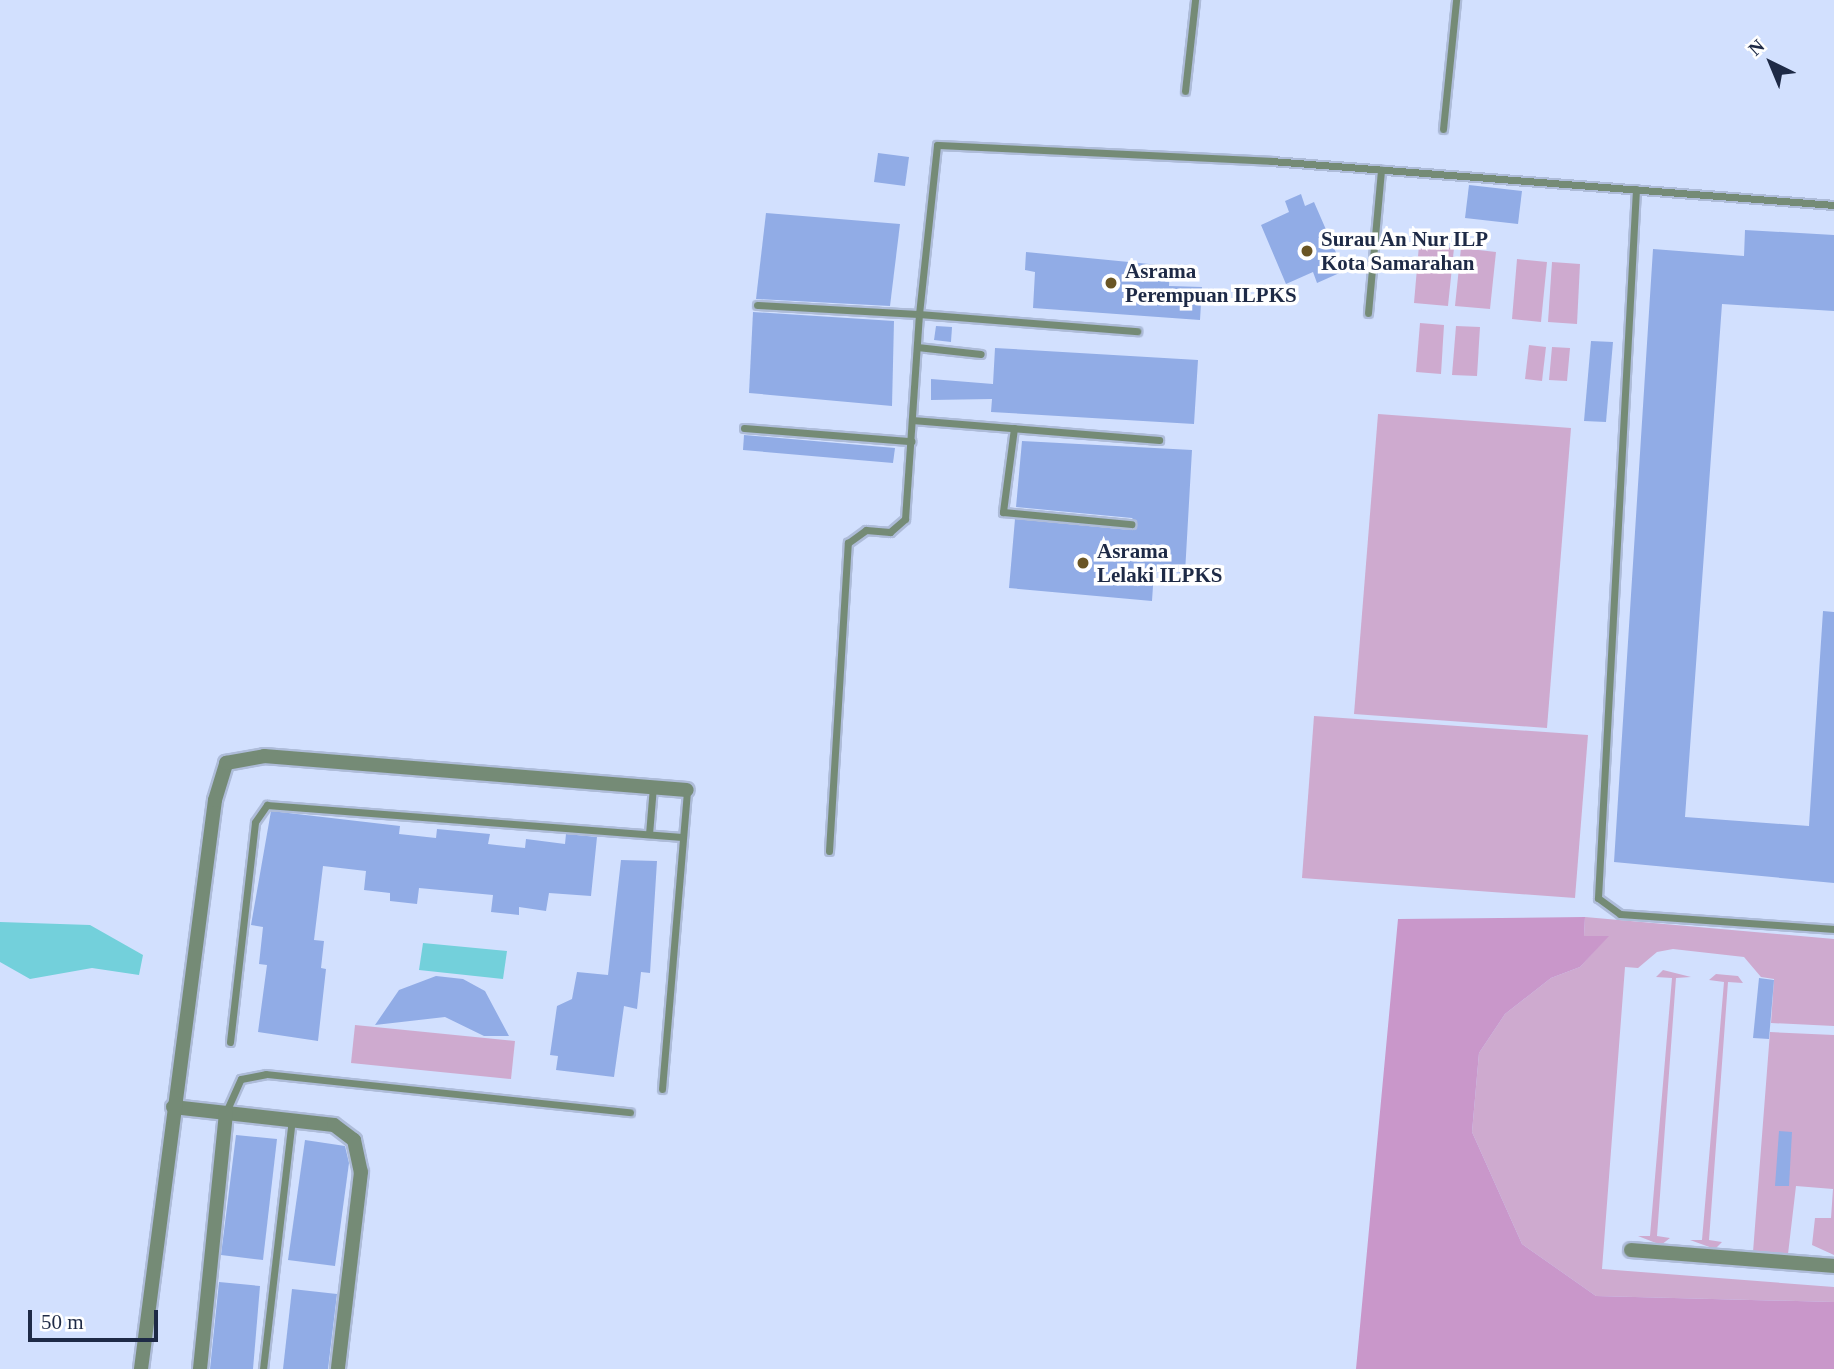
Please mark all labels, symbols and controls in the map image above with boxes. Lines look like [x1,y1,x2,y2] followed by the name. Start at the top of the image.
[1736,28,1806,98] north arrow
[1744,35,1769,60] text: N
[1321,226,1490,276] place label: Surau An Nur ILP Kota Samarahan
[1299,243,1315,259] marker: Surau An Nur ILP Kota Samarahan
[1125,258,1297,308] place label: Asrama Perempuan ILPKS
[1103,275,1119,291] marker: Asrama Perempuan ILPKS
[1097,538,1222,588] place label: Asrama Lelaki ILPKS
[1075,555,1091,571] marker: Asrama Lelaki ILPKS
[32,1296,161,1340] scale bar
[41,1310,84,1334] text: 50 m

